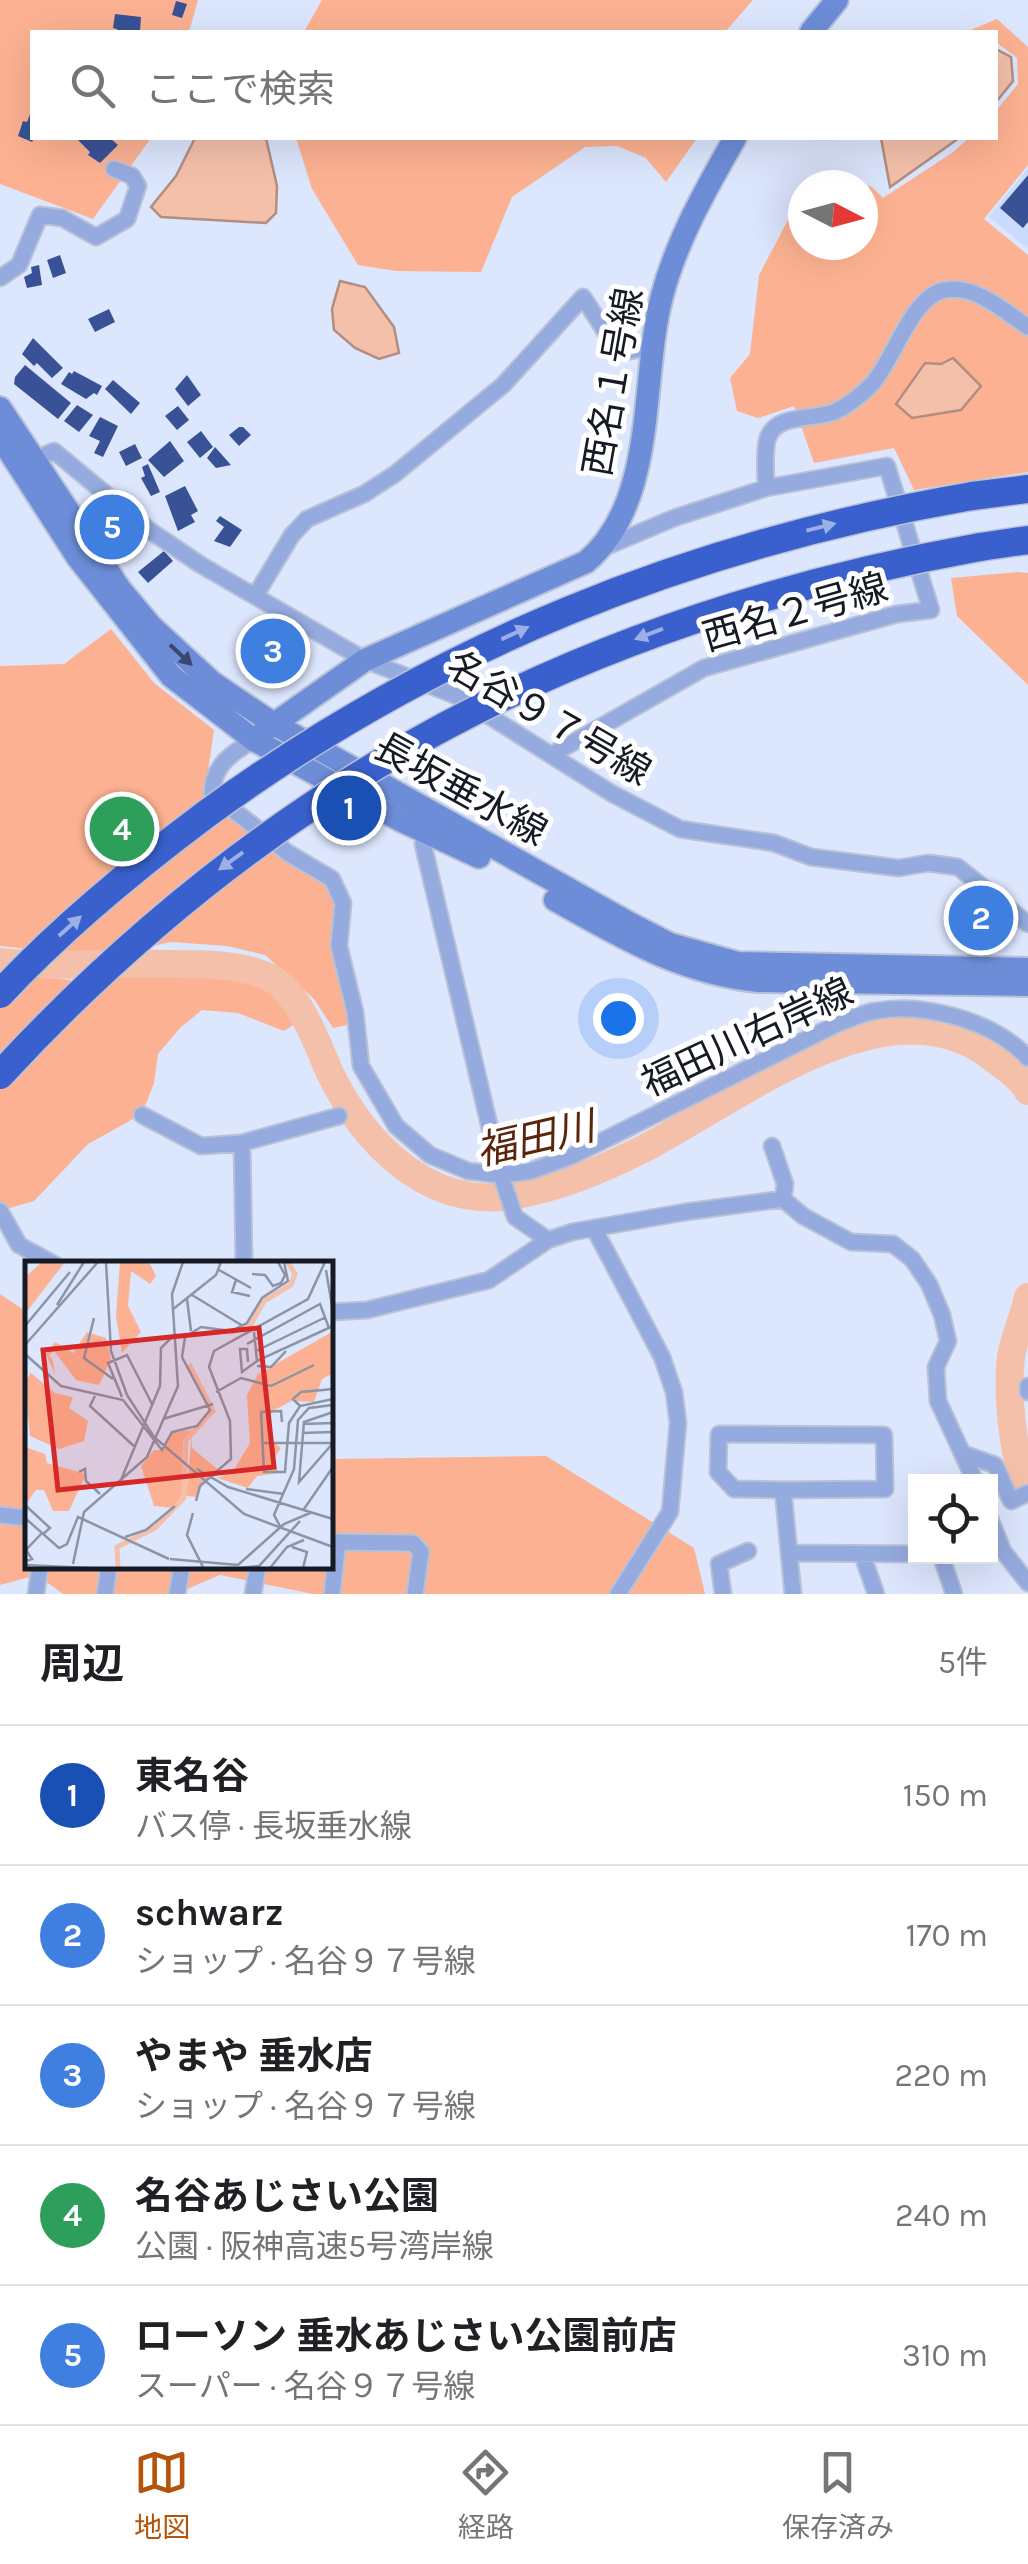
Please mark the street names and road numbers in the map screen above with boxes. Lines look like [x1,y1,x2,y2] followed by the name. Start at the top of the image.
[575,285,652,480] street label: 西名１号線
[698,565,893,660] street label: 西名２号線
[439,642,659,795] street label: 名谷９７号線
[367,724,555,855] street label: 長坂垂水線
[634,969,860,1106] street label: 福田川右岸線

